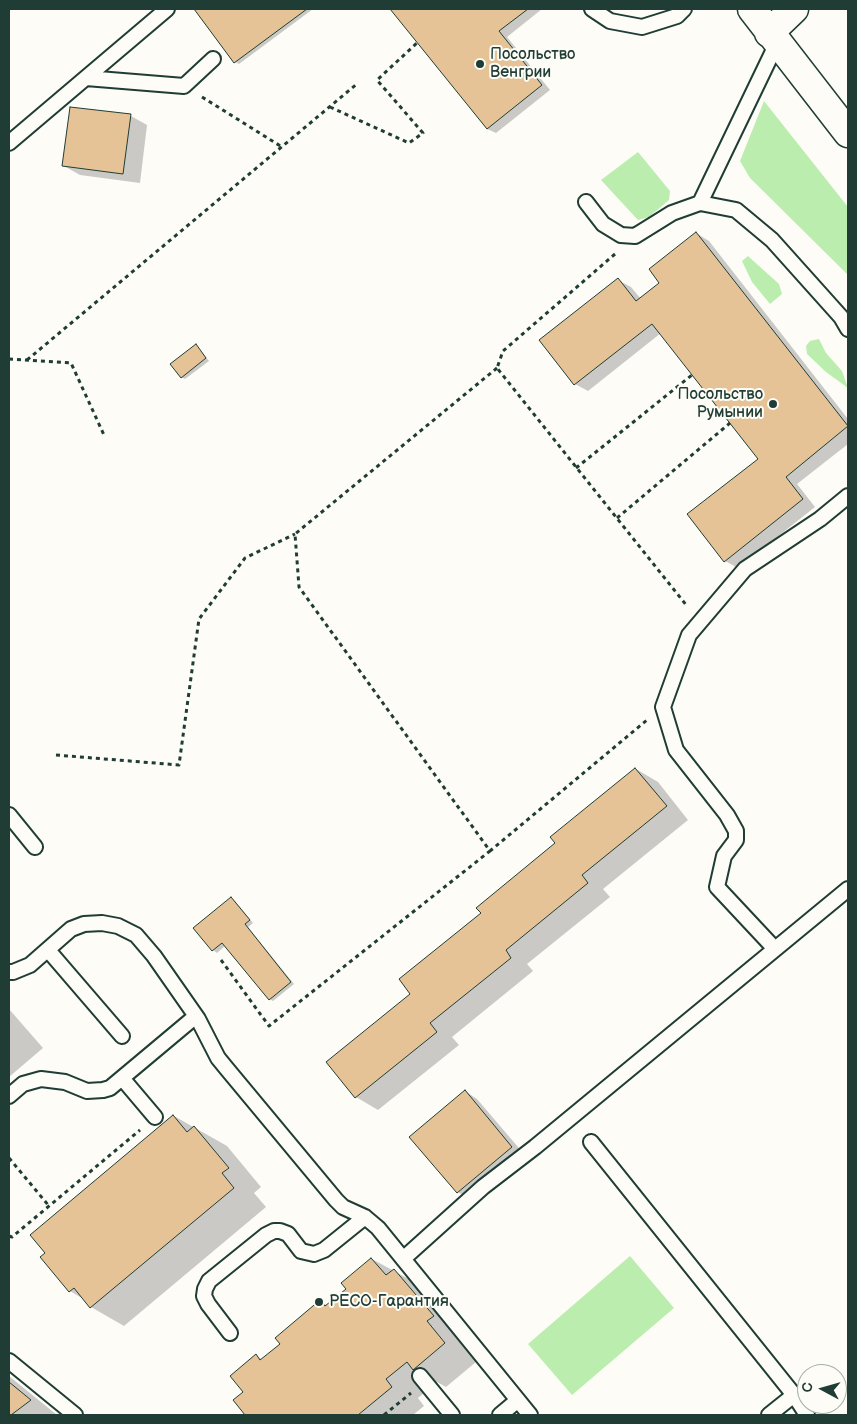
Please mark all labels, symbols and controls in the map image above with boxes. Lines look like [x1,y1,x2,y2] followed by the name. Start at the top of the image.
[490,45,575,83] place label: Посольство Венгрии
[474,58,486,70] marker: Посольство Венгрии
[678,385,763,423] place label: Посольство Румынии
[767,398,779,410] marker: Посольство Румынии
[329,1292,449,1312] place label: РЕСО-Гарантия
[313,1296,325,1308] marker: РЕСО-Гарантия
[797,1364,847,1414] north arrow
[799,1382,817,1393] text: С

